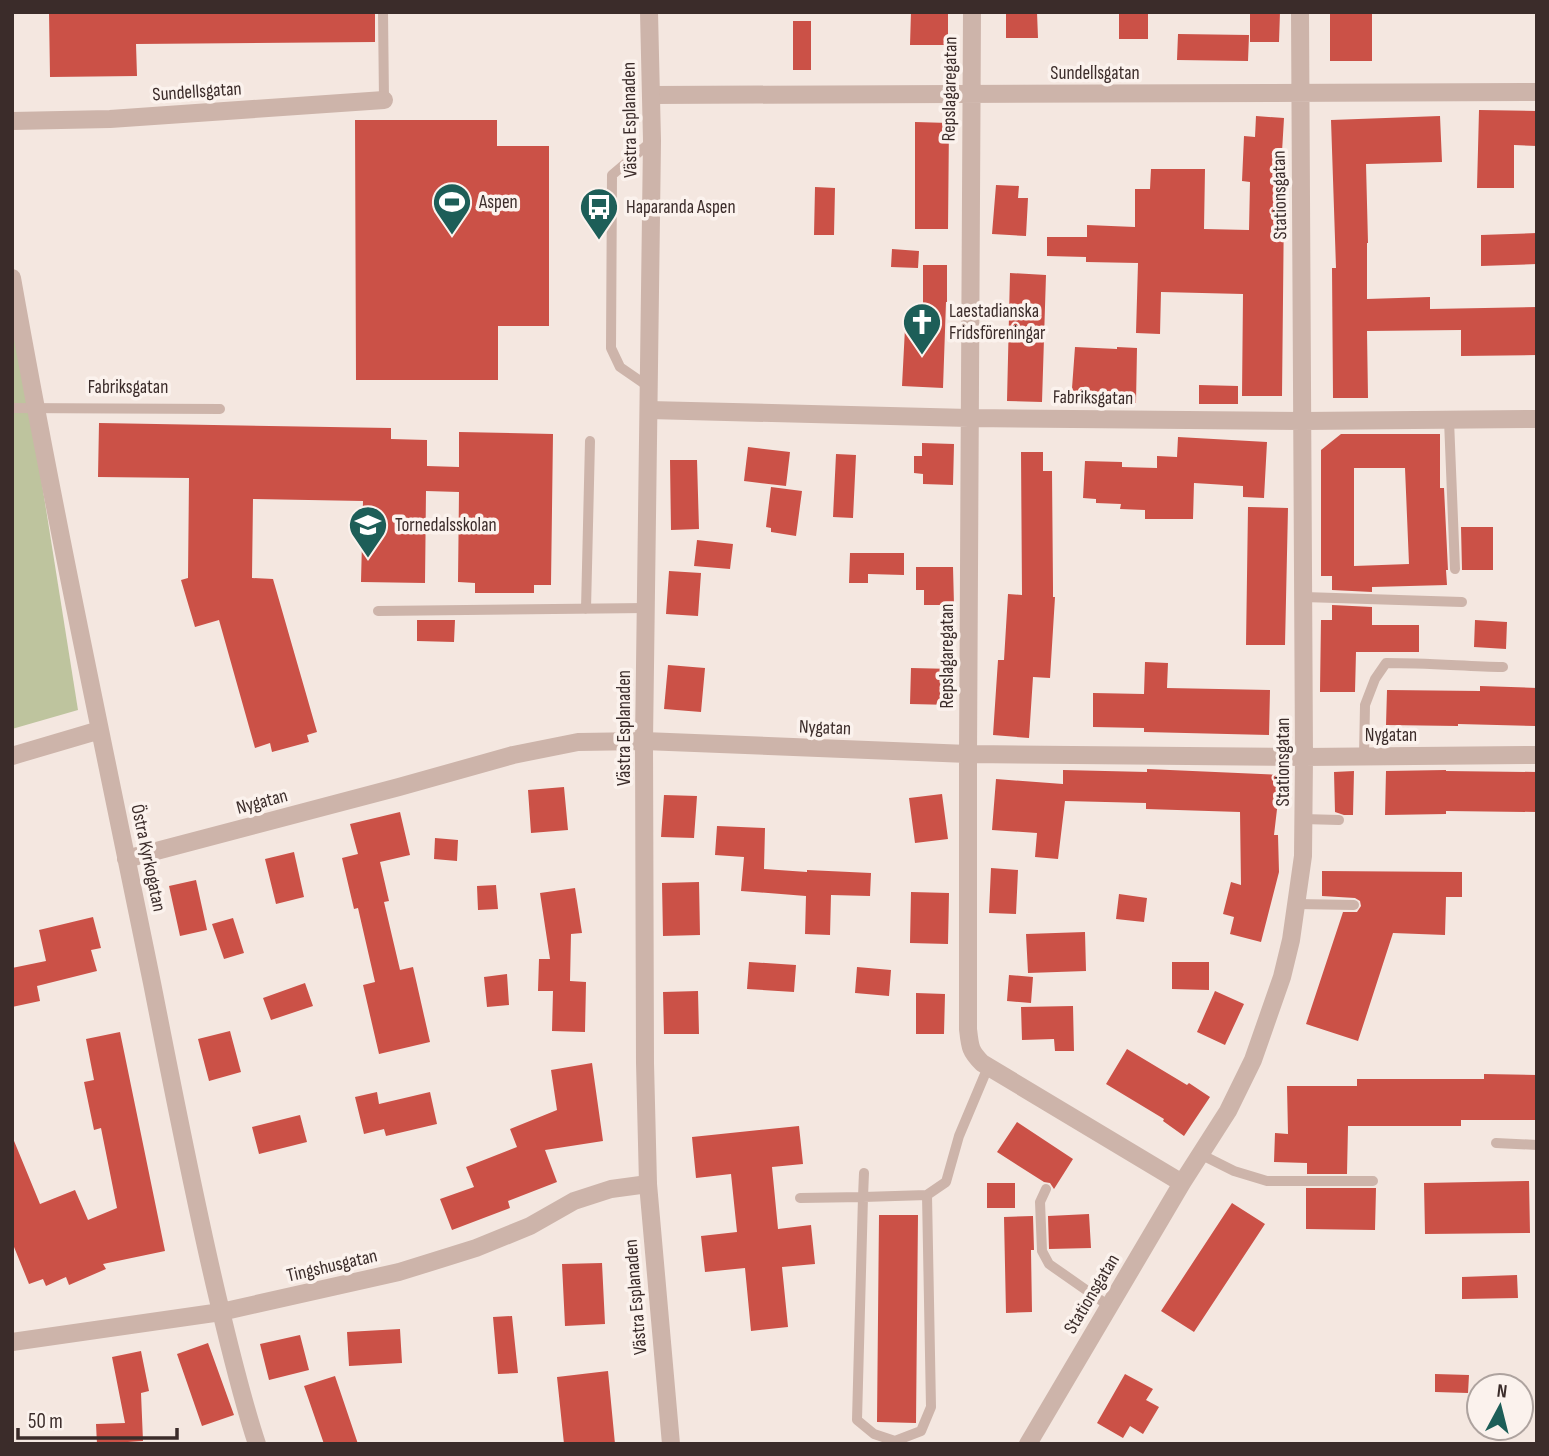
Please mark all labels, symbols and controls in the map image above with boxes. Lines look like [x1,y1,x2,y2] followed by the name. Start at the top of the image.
[938,36,962,142] street label: Repslagaregatan
[617,62,643,178] street label: Västra Esplanaden
[1050,62,1140,85] street label: Sundellsgatan
[152,77,242,107] street label: Sundellsgatan
[1268,150,1292,240] street label: Stationsgatan
[431,181,473,236] sports icon: Aspen
[578,186,620,241] bus stop icon: Haparanda Aspen
[478,191,518,214] place label: Aspen
[626,196,736,219] place label: Haparanda Aspen
[949,300,1046,345] place label: Laestadianska Fridsföreningar
[901,301,943,356] church icon: Laestadianska Fridsföreningar
[88,376,168,399] street label: Fabriksgatan
[1053,386,1133,410] street label: Fabriksgatan
[347,504,389,559] school or university icon: Tornedalsskolan
[395,514,497,537] place label: Tornedalsskolan
[936,604,959,708] street label: Repslagaregatan
[613,670,636,786] street label: Västra Esplanaden
[798,716,852,740] street label: Nygatan
[1272,718,1295,807] street label: Stationsgatan
[1365,724,1417,747] street label: Nygatan
[234,784,290,820] street label: Nygatan
[125,802,171,914] street label: Östra Kyrkogatan
[619,1238,653,1356] street label: Västra Esplanaden
[284,1244,380,1288] street label: Tingshusgatan
[1059,1250,1125,1338] street label: Stationsgatan
[1465,1372,1535,1442] north arrow
[1495,1380,1508,1404] text: N
[18,1396,177,1440] scale bar
[28,1409,63,1434] text: 50 m

